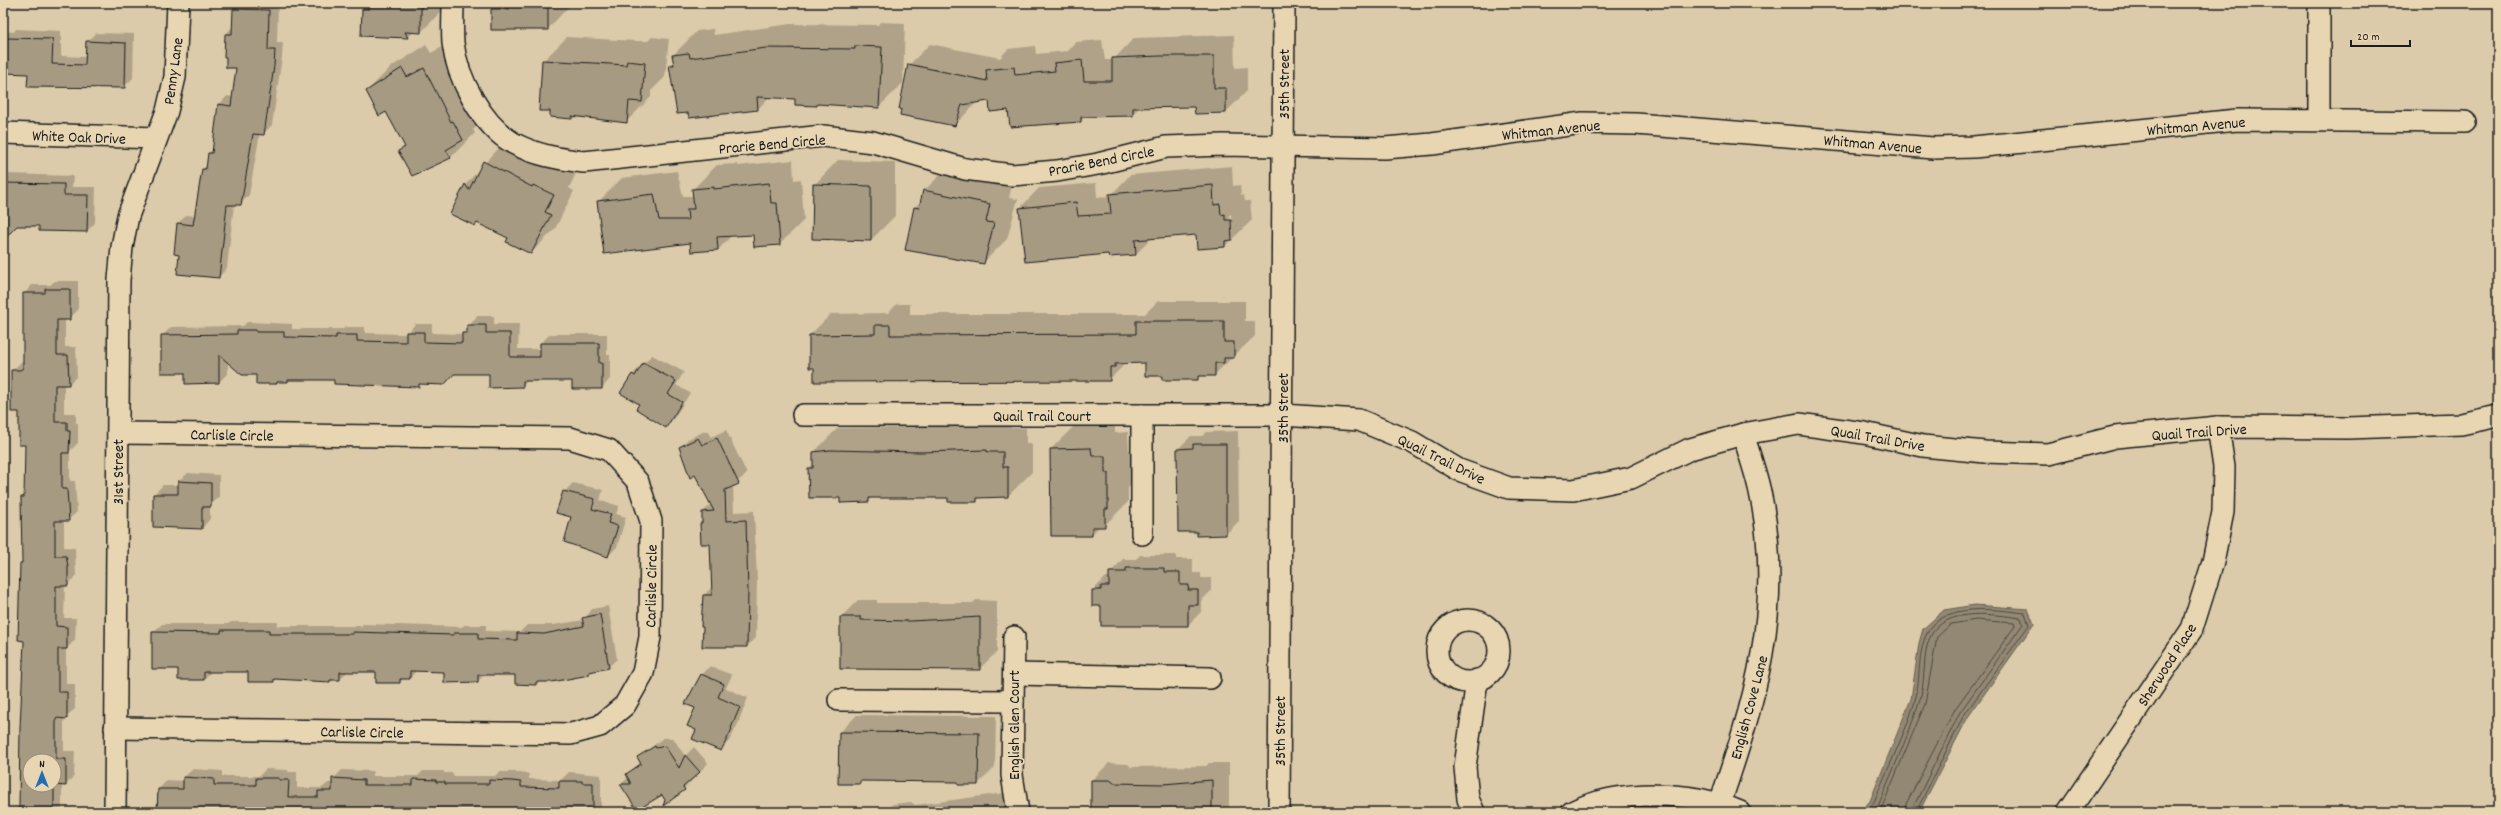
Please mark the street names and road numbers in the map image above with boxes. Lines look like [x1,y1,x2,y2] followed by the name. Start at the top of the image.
[158,36,191,106] street label: Penny Lane
[1274,49,1297,119] street label: 35th Street
[2146,112,2246,143] street label: Whitman Avenue
[1501,115,1602,148] street label: Whitman Avenue
[32,125,126,152] street label: White Oak Drive
[718,129,827,162] street label: Prarie Bend Circle
[1823,130,1923,161] street label: Whitman Avenue
[1047,141,1156,184] street label: Prarie Bend Circle
[1273,373,1296,443] street label: 35th Street
[993,406,1091,429] street label: Quail Trail Court
[2151,419,2247,448] street label: Quail Trail Drive
[1829,420,1926,459] street label: Quail Trail Drive
[190,424,274,449] street label: Carlisle Circle
[1393,429,1489,491] street label: Quail Trail Drive
[108,439,131,505] street label: 31st Street
[640,544,665,628] street label: Carlisle Circle
[2133,619,2204,712] street label: Sherwood Place
[1725,653,1775,762] street label: English Cove Lane
[1004,670,1027,780] street label: English Glen Court
[1270,696,1293,766] street label: 35th Street
[320,721,404,746] street label: Carlisle Circle

